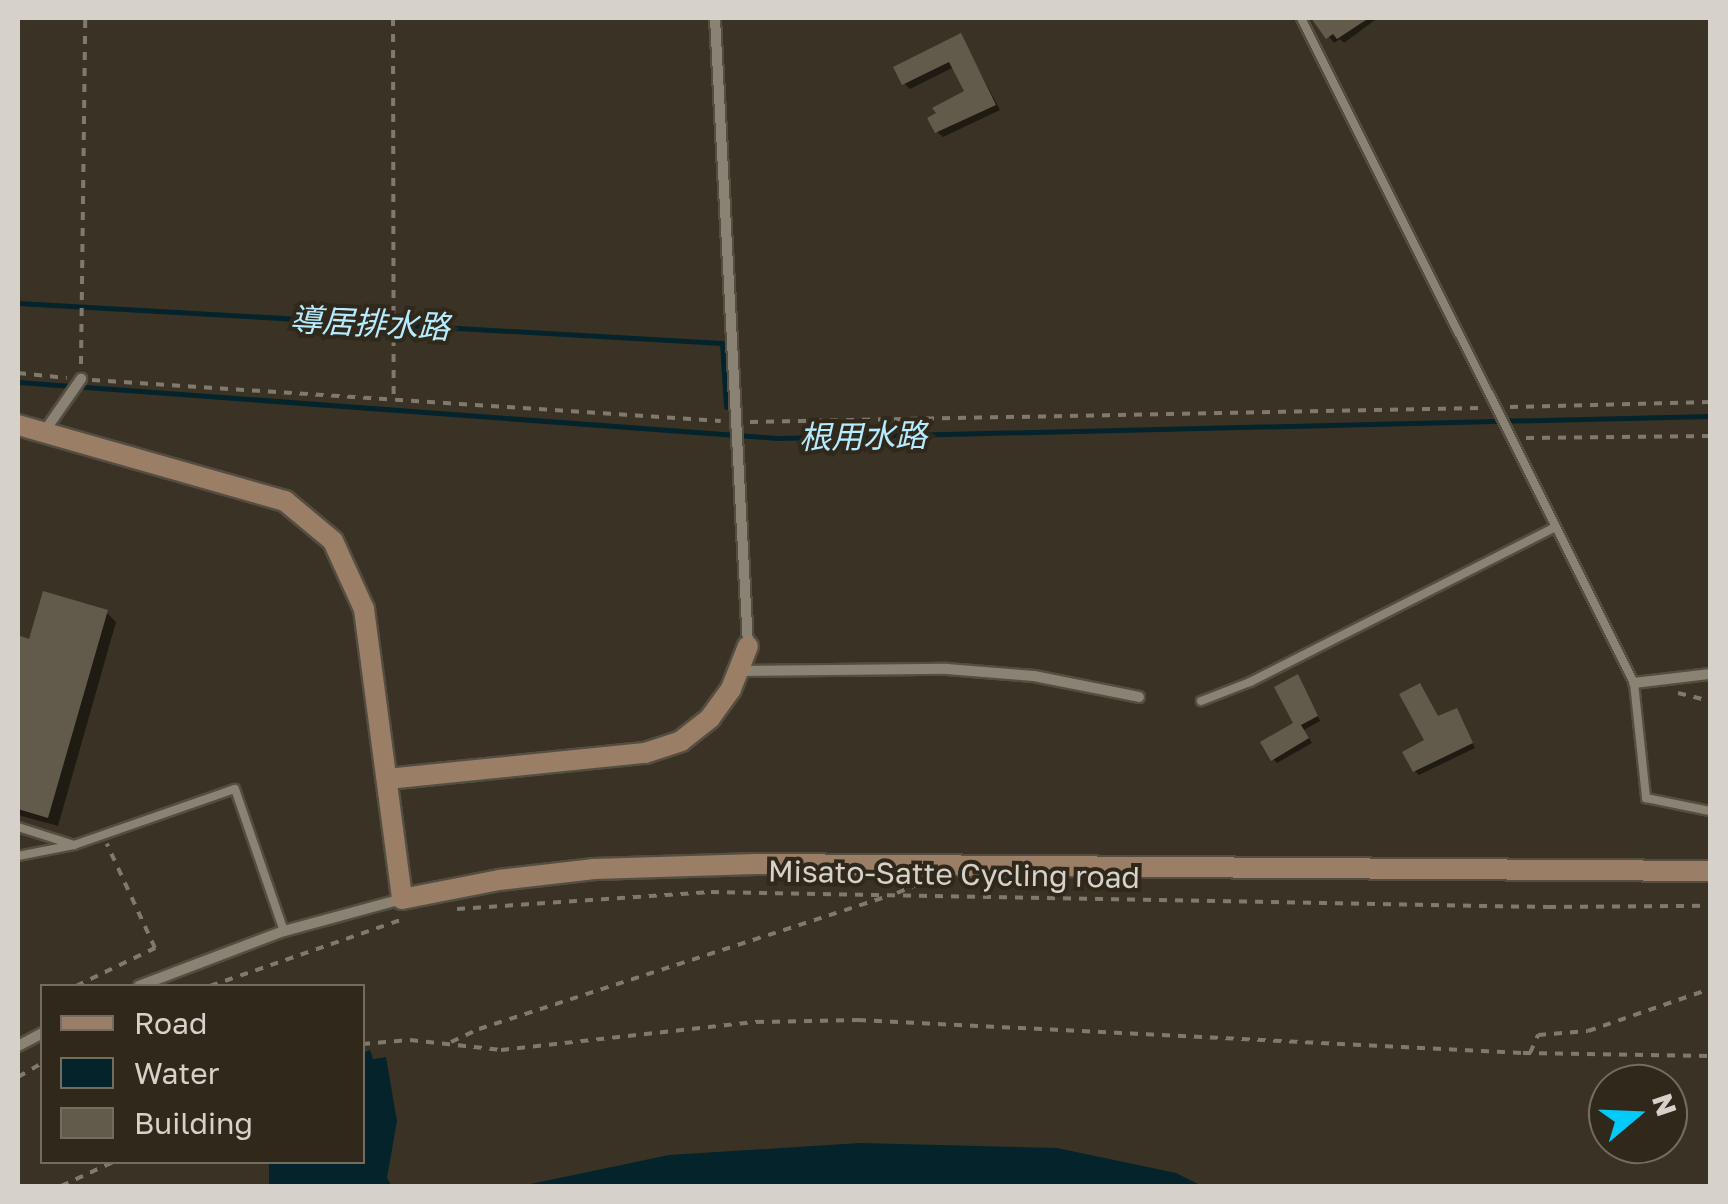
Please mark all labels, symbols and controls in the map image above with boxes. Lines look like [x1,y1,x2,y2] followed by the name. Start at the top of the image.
[289,300,451,346] water label: 導居排水路
[799,416,927,456] water label: 根用水路
[768,853,1140,895] street label: Misato-Satte Cycling road
[40,984,365,1164] legend
[134,1005,208,1041] text: Road
[134,1055,219,1091] text: Water
[1588,1064,1688,1164] north arrow
[1646,1089,1684,1120] text: N
[134,1105,253,1141] text: Building

